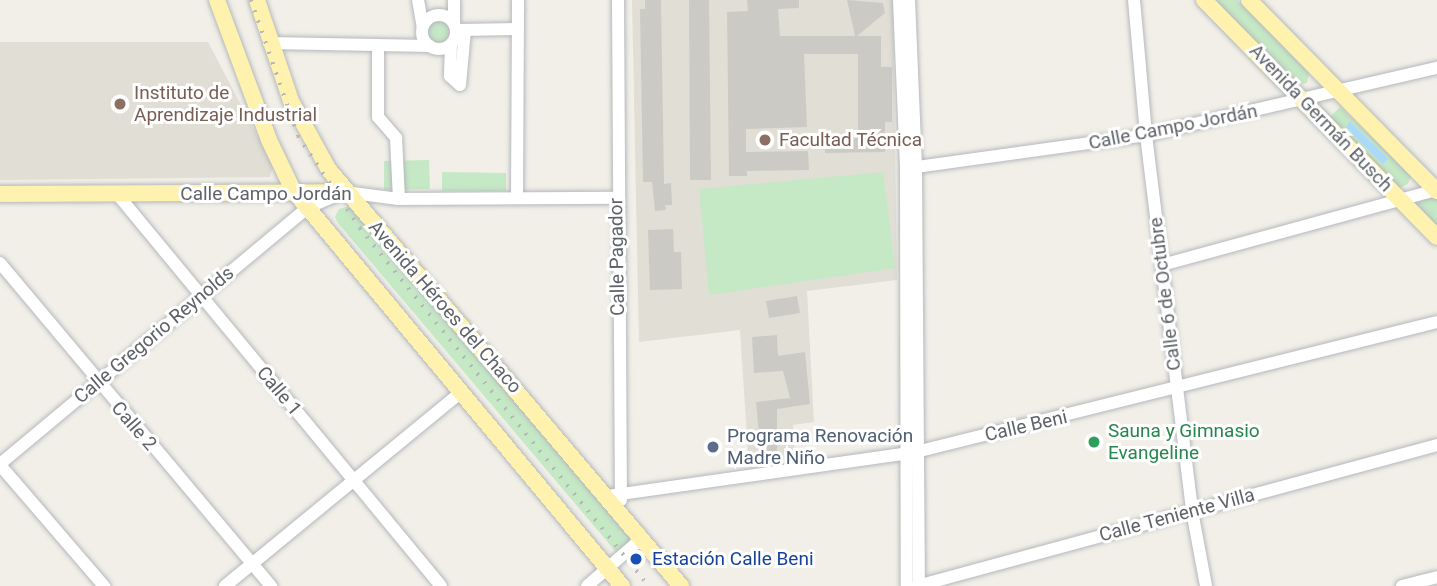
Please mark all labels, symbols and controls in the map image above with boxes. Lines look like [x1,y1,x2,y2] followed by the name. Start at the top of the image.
[1245,40,1397,196] street label: Avenida Germán Busch
[134,82,317,126] place label: Instituto de Aprendizaje Industrial
[112,96,128,112] marker: Instituto de Aprendizaje Industrial
[1087,99,1259,155] street label: Calle Campo Jordán
[779,129,922,151] place label: Facultad Técnica
[757,132,773,148] marker: Facultad Técnica
[180,183,352,205] street label: Calle Campo Jordán
[605,198,629,316] street label: Calle Pagador
[364,216,526,398] street label: Avenida Héroes del Chaco
[1144,216,1186,372] street label: Calle 6 de Octubre
[70,262,238,408] street label: Calle Gregorio Reynolds
[252,362,306,420] street label: Calle 1
[107,397,161,455] street label: Calle 2
[983,405,1069,447] street label: Calle Beni
[1108,420,1260,464] place label: Sauna y Gimnasio Evangeline
[727,425,913,469] place label: Programa Renovación Madre Niño
[1086,434,1102,450] marker: Sauna y Gimnasio Evangeline
[705,439,721,455] marker: Programa Renovación Madre Niño
[1097,483,1257,547] street label: Calle Teniente Villa
[652,548,814,570] place label: Estación Calle Beni
[626,549,646,569] marker: Estación Calle Beni

